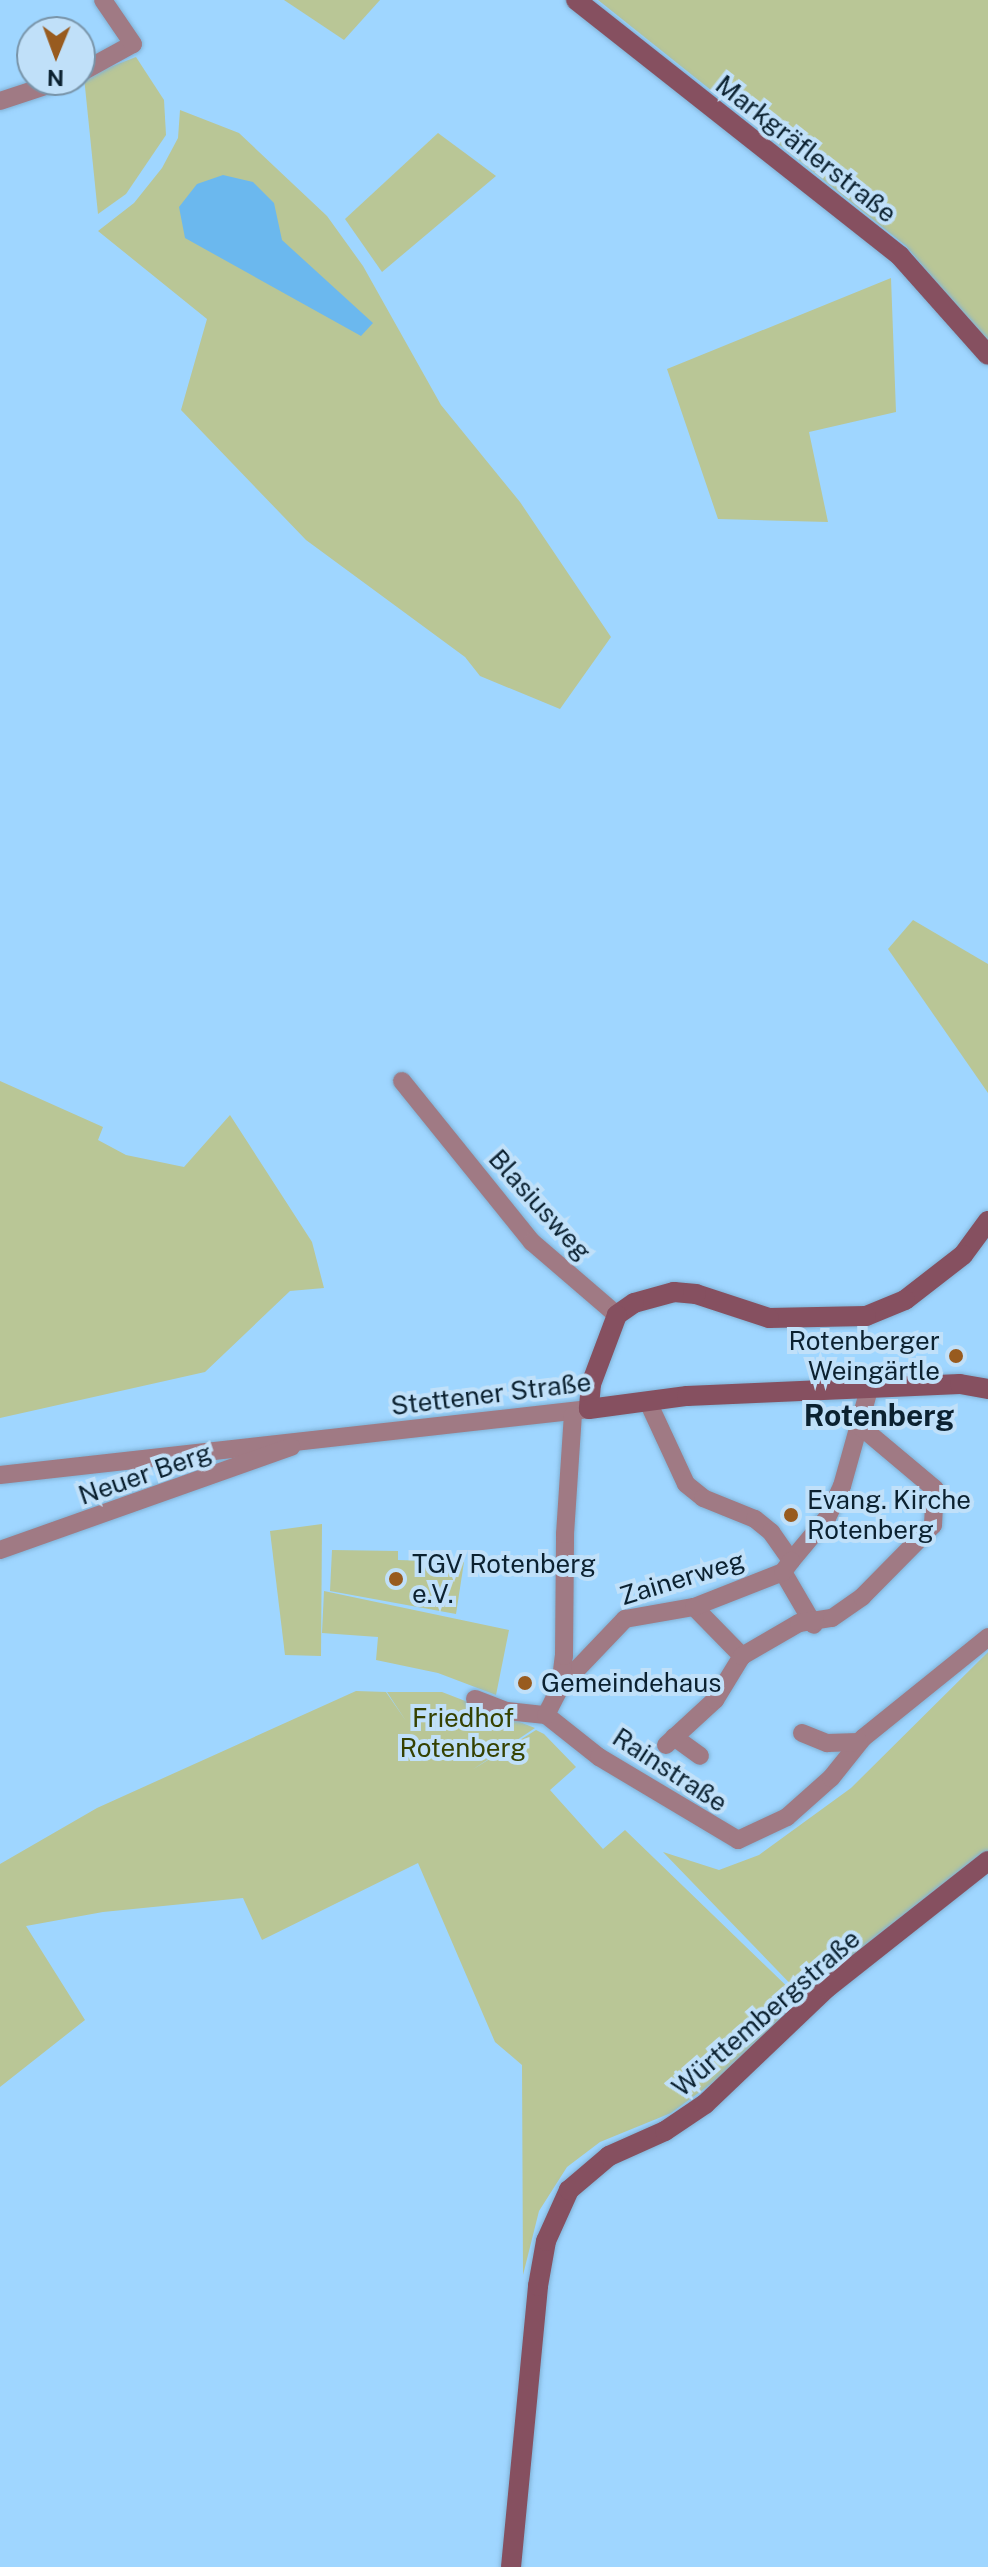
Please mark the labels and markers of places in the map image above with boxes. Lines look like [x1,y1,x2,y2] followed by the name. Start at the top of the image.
[789,1325,940,1386] place label: Rotenberger Weingärtle
[947,1347,965,1365] marker: Rotenberger Weingärtle
[807,1484,971,1546] place label: Evang. Kirche Rotenberg
[782,1506,800,1524] marker: Evang. Kirche Rotenberg
[412,1548,596,1610] place label: TGV Rotenberg e.V.
[387,1570,405,1588] marker: TGV Rotenberg e.V.
[541,1667,721,1699] place label: Gemeindehaus
[516,1674,534,1692] marker: Gemeindehaus

